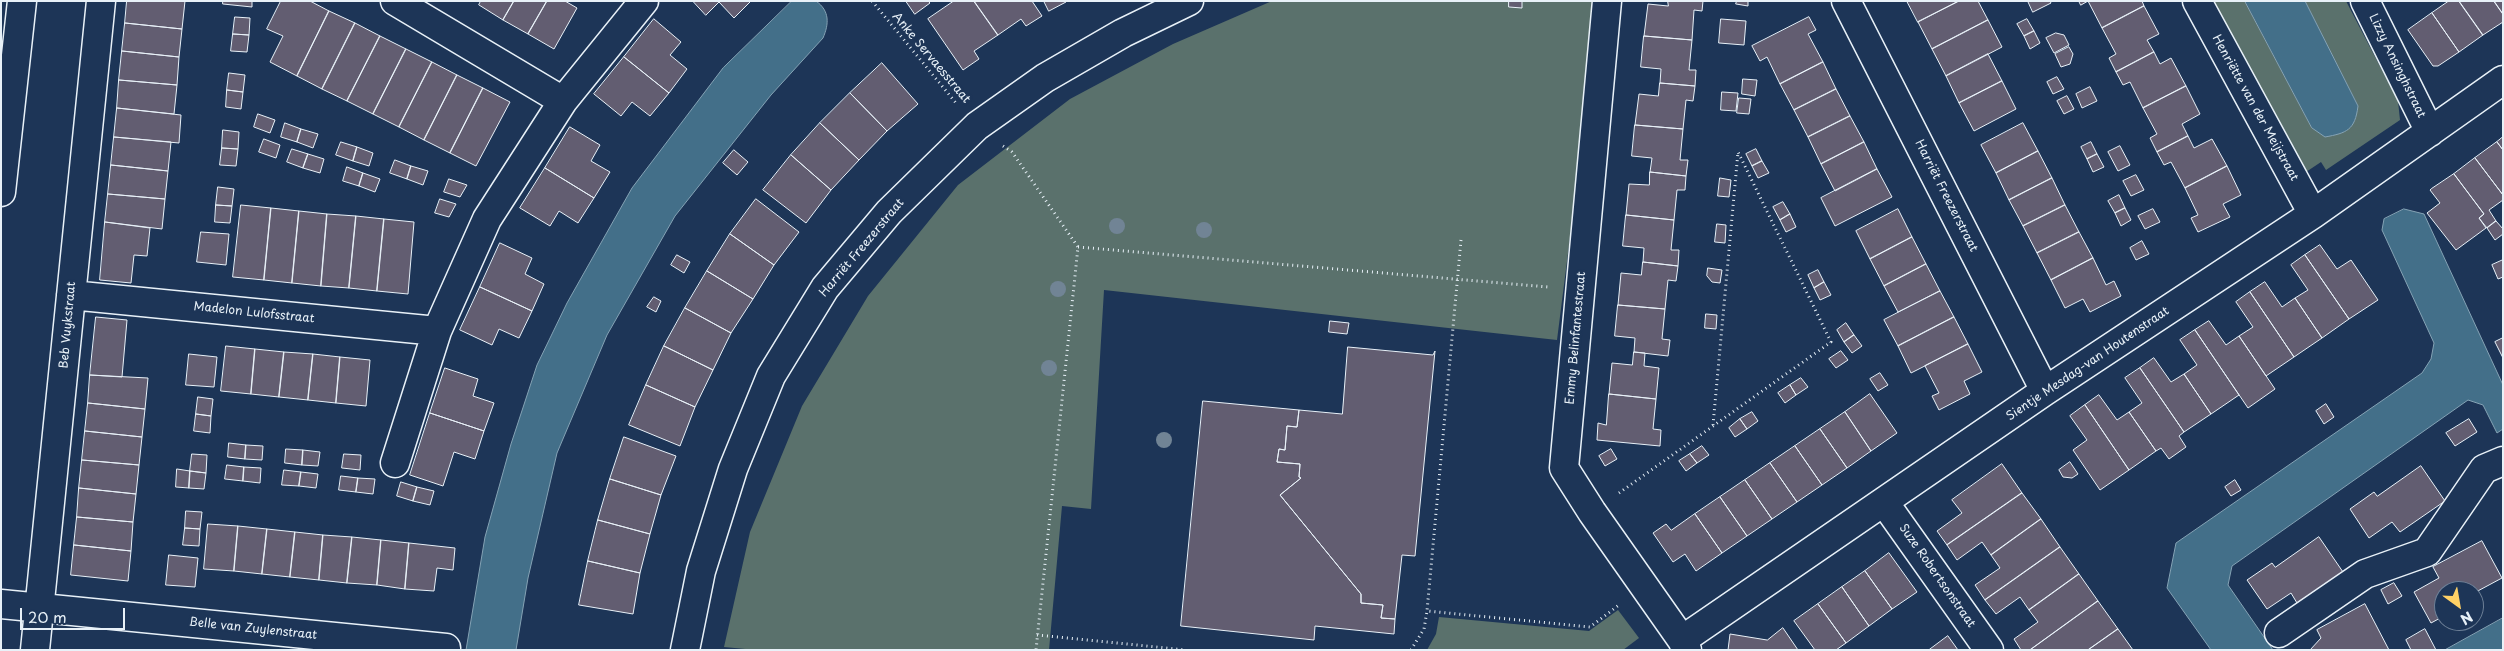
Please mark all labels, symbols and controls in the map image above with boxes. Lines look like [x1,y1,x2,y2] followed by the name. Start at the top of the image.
[889,10,973,106] street label: Anke Servaesstraat
[2366,12,2428,120] street label: Lizzy Ansinghstraat
[2209,32,2301,184] street label: Henriëtte van der Meijstraat
[1911,138,1981,254] street label: Harriët Freezerstraat
[817,196,907,300] street label: Harriët Freezerstraat
[1563,271,1589,405] street label: Emmy Belinfantestraat
[57,281,79,369] street label: Beb Vuykstraat
[193,299,315,327] street label: Madelon Lulofsstraat
[2004,304,2172,424] street label: Sientje Mesdag-van Houtenstraat
[1896,521,1978,631] street label: Suze Robertsonstraat
[2434,581,2484,631] north arrow
[22,598,128,630] scale bar
[28,605,67,628] text: 20 m
[2456,606,2477,630] text: N
[188,615,318,643] street label: Belle van Zuylenstraat

